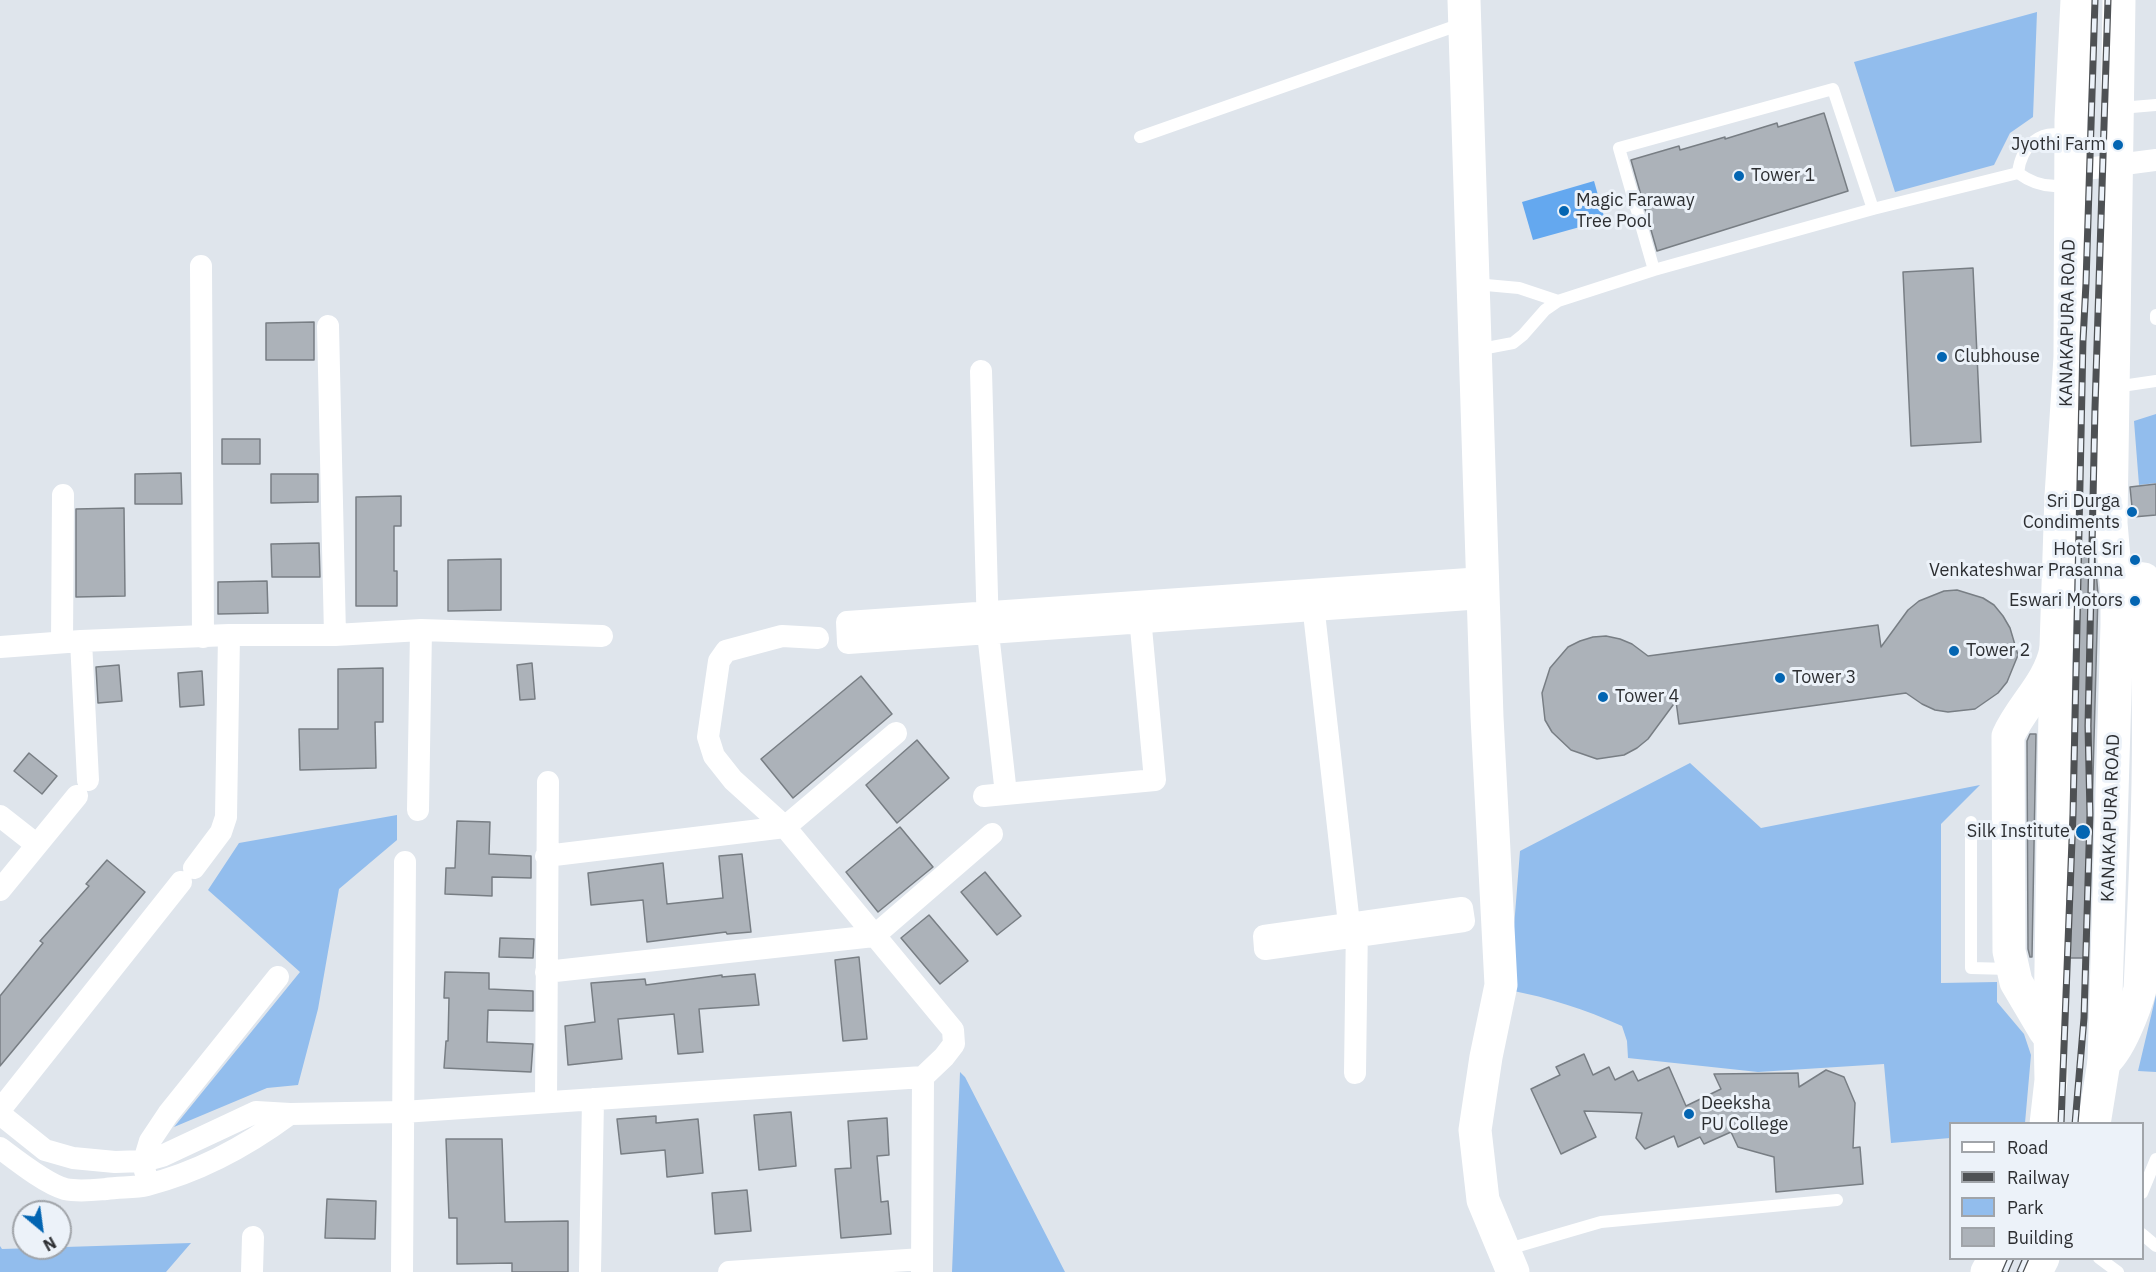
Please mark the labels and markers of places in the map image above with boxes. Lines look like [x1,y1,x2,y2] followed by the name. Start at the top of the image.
[2011,134,2106,156] place label: Jyothi Farm
[2111,138,2125,152] marker: Jyothi Farm
[1751,165,1815,187] place label: Tower 1
[1732,169,1746,183] marker: Tower 1
[1576,190,1695,232] place label: Magic Faraway Tree Pool
[1557,204,1571,218] marker: Magic Faraway Tree Pool
[1954,346,2040,368] place label: Clubhouse
[1935,350,1949,364] marker: Clubhouse
[2023,491,2120,534] place label: Sri Durga Condiments
[2125,505,2139,519] marker: Sri Durga Condiments
[1929,539,2123,582] place label: Hotel Sri Venkateshwar Prasanna
[2128,553,2142,567] marker: Hotel Sri Venkateshwar Prasanna
[2009,590,2123,612] place label: Eswari Motors
[2128,594,2142,608] marker: Eswari Motors
[1966,640,2030,662] place label: Tower 2
[1947,644,1961,658] marker: Tower 2
[1792,667,1856,689] place label: Tower 3
[1773,671,1787,685] marker: Tower 3
[1615,686,1679,708] place label: Tower 4
[1596,690,1610,704] marker: Tower 4
[1967,821,2070,843] place label: Silk Institute
[2074,823,2092,841] marker: Silk Institute
[1701,1093,1788,1136] place label: Deeksha PU College
[1682,1107,1696,1121] marker: Deeksha PU College

